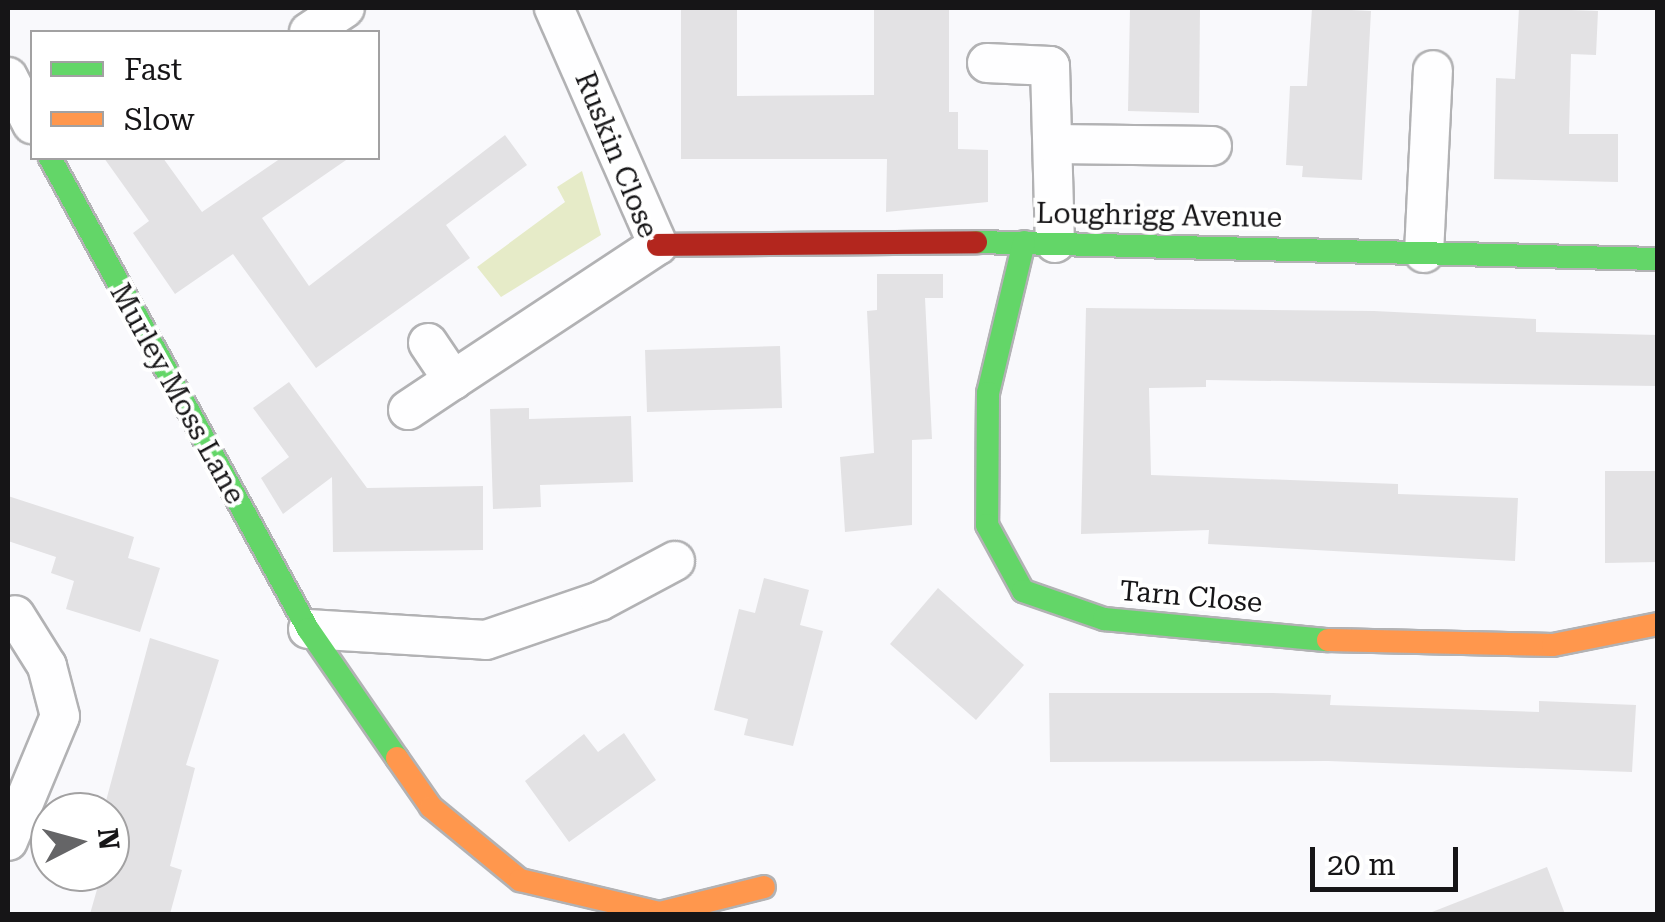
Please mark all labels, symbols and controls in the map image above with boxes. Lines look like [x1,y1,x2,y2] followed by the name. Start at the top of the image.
[30,30,380,160] legend
[124,52,182,87] text: Fast
[567,67,665,243] street label: Ruskin Close
[124,102,195,137] text: Slow
[1036,197,1282,235] street label: Loughrigg Avenue
[103,278,251,510] street label: Murley Moss Lane
[1118,574,1264,620] street label: Tarn Close
[30,792,130,892] north arrow
[91,827,126,851] text: N
[1315,827,1462,889] scale bar
[1327,847,1396,882] text: 20 m

